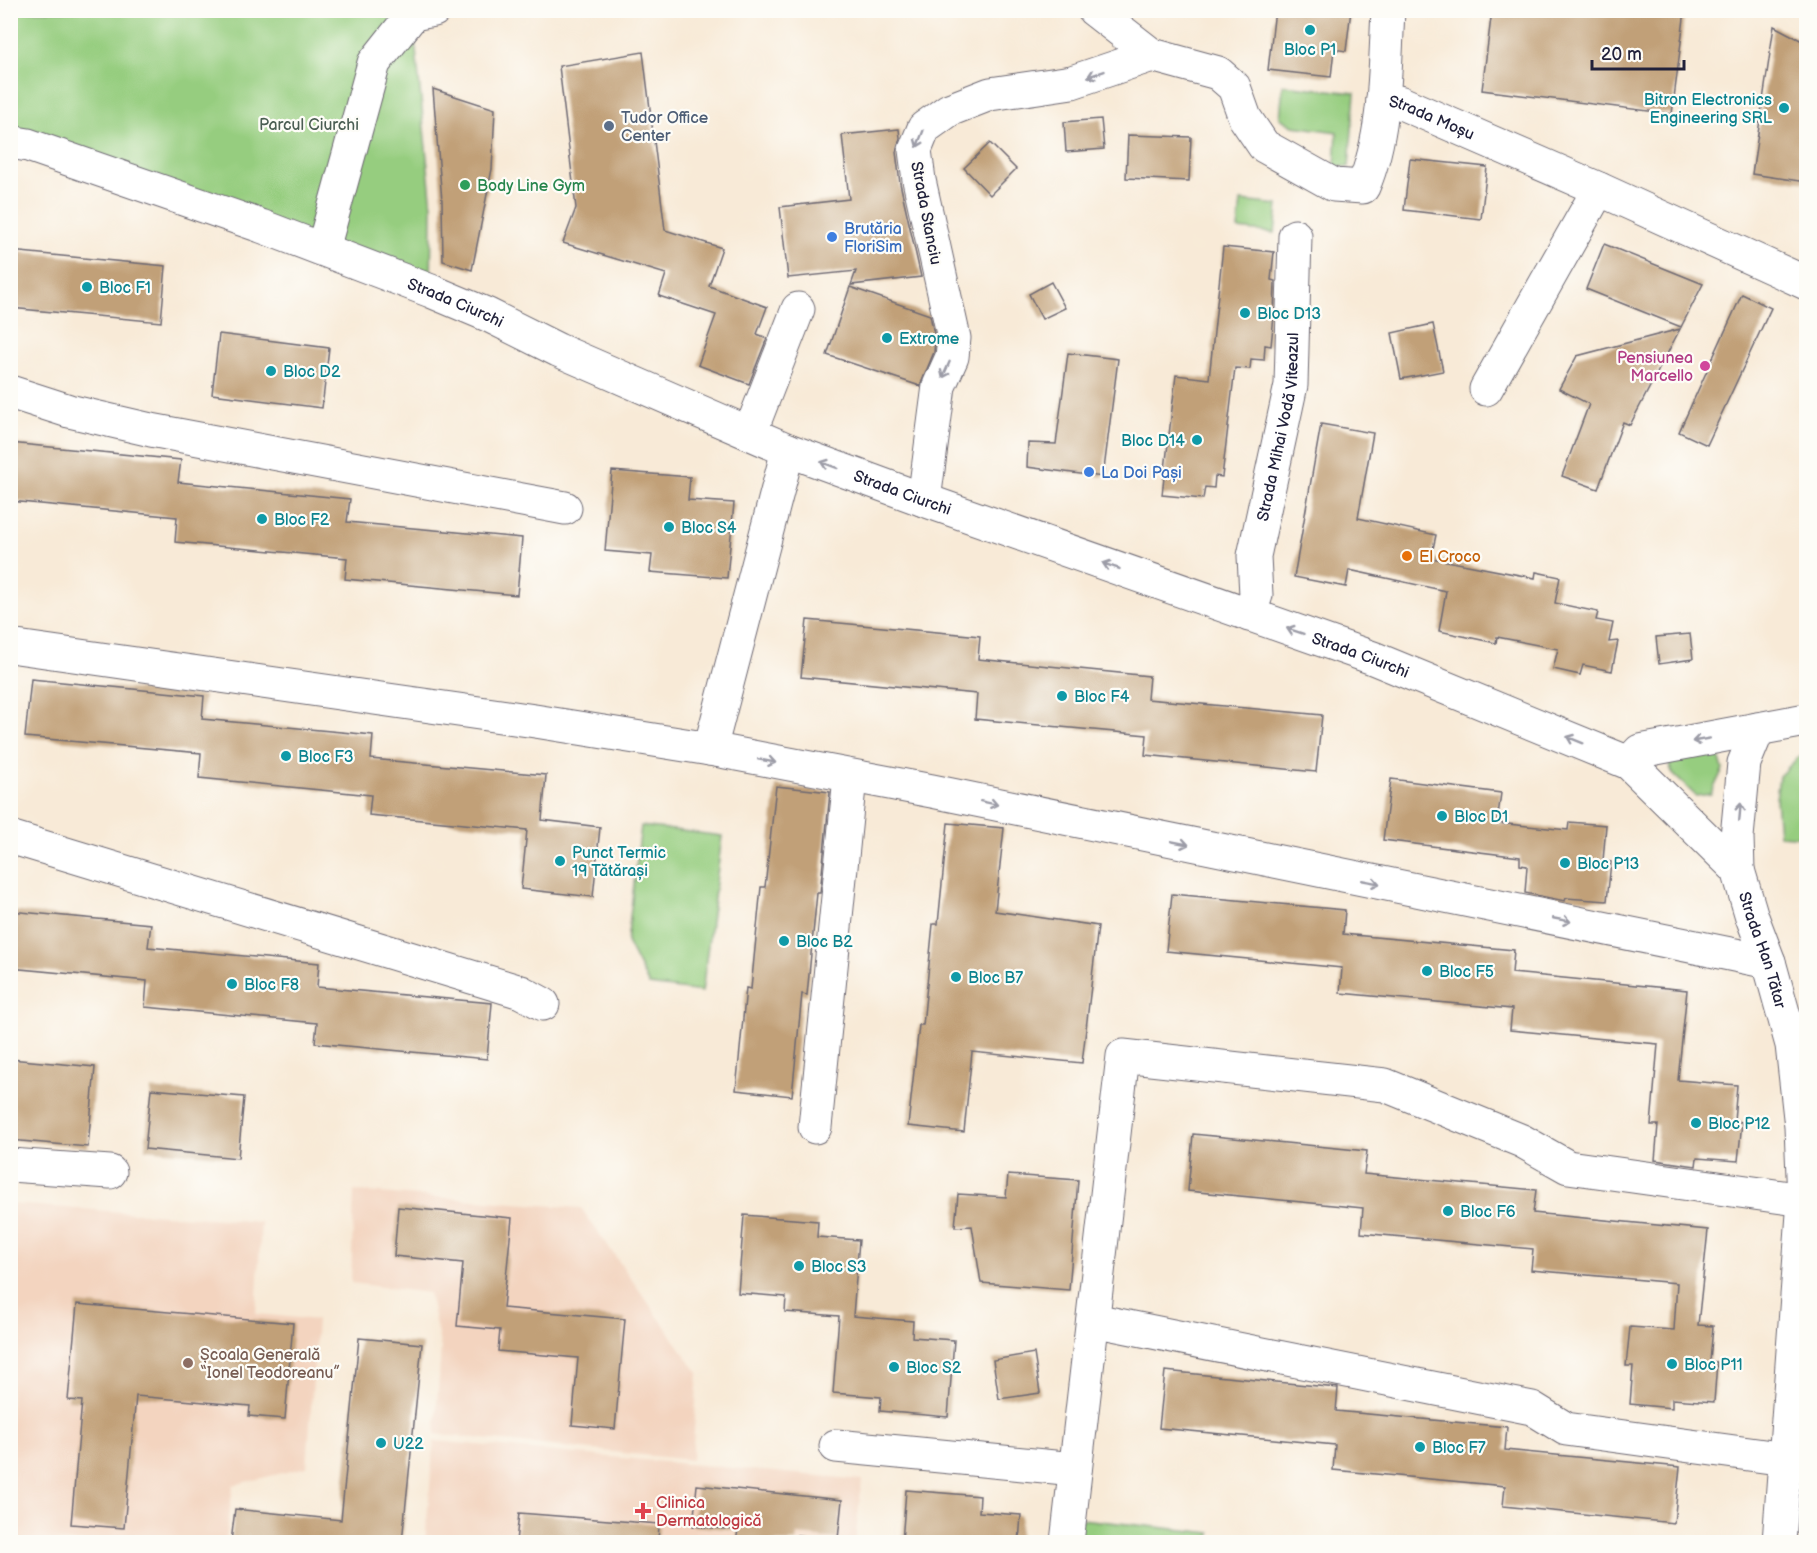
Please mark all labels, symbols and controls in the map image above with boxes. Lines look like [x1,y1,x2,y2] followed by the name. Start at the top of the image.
[1303,23,1317,37] marker: Bloc P1
[1592,33,1684,71] scale bar
[1284,41,1336,60] place label: Bloc P1
[1601,44,1642,65] text: 20 m
[1087,69,1106,80] one-way arrow
[1644,91,1773,128] place label: Bitron Electronics Engineering SRL
[1388,93,1477,145] street label: Strada Moșu
[1777,101,1791,115] marker: Bitron Electronics Engineering SRL
[621,109,709,146] place label: Tudor Office Center
[259,116,359,135] park label: Parcul Ciurchi
[602,119,616,133] marker: Tudor Office Center
[914,129,925,148] one-way arrow
[906,160,945,266] street label: Strada Stanciu
[477,177,585,196] place label: Body Line Gym
[458,178,472,192] marker: Body Line Gym
[844,220,902,257] place label: Brutăria FloriSim
[825,230,839,244] marker: Brutăria FloriSim
[405,275,506,332] street label: Strada Ciurchi
[99,279,151,298] place label: Bloc F1
[80,280,94,294] marker: Bloc F1
[1257,305,1321,324] place label: Bloc D13
[1238,306,1252,320] marker: Bloc D13
[899,330,960,349] place label: Extrome
[880,331,894,345] marker: Extrome
[1254,332,1303,523] street label: Strada Mihai Vodă Viteazul
[1617,349,1693,386] place label: Pensiunea Marcello
[1698,359,1712,373] marker: Pensiunea Marcello
[940,360,952,378] one-way arrow
[283,363,341,382] place label: Bloc D2
[264,364,278,378] marker: Bloc D2
[1121,432,1185,451] place label: Bloc D14
[1190,433,1204,447] marker: Bloc D14
[820,459,839,470] one-way arrow
[1101,464,1182,483] place label: La Doi Pași
[1082,465,1096,479] marker: La Doi Pași
[851,467,953,520] street label: Strada Ciurchi
[274,511,330,530] place label: Bloc F2
[255,512,269,526] marker: Bloc F2
[681,519,737,538] place label: Bloc S4
[662,520,676,534] marker: Bloc S4
[1419,548,1481,567] place label: El Croco
[1400,549,1414,563] marker: El Croco
[1103,560,1121,571] one-way arrow
[1287,624,1305,635] one-way arrow
[1309,629,1412,683] street label: Strada Ciurchi
[1074,688,1130,707] place label: Bloc F4
[1055,689,1069,703] marker: Bloc F4
[1566,734,1584,745] one-way arrow
[1691,735,1711,746] one-way arrow
[298,748,354,767] place label: Bloc F3
[279,749,293,763] marker: Bloc F3
[757,756,777,767] one-way arrow
[979,798,998,809] one-way arrow
[1734,802,1745,822] one-way arrow
[1454,808,1508,827] place label: Bloc D1
[1435,809,1449,823] marker: Bloc D1
[1170,838,1189,849] one-way arrow
[572,844,666,881] place label: Punct Termic 19 Tătărași
[553,854,567,868] marker: Punct Termic 19 Tătărași
[1577,855,1640,874] place label: Bloc P13
[1558,856,1572,870] marker: Bloc P13
[1361,877,1380,888] one-way arrow
[1734,890,1789,1011] street label: Strada Han Tătar
[1552,915,1571,927] one-way arrow
[796,933,853,952] place label: Bloc B2
[777,934,791,948] marker: Bloc B2
[1439,963,1494,982] place label: Bloc F5
[1420,964,1434,978] marker: Bloc F5
[968,969,1023,988] place label: Bloc B7
[949,970,963,984] marker: Bloc B7
[244,976,299,995] place label: Bloc F8
[225,977,239,991] marker: Bloc F8
[1708,1115,1771,1134] place label: Bloc P12
[1689,1116,1703,1130] marker: Bloc P12
[1460,1203,1516,1222] place label: Bloc F6
[1441,1204,1455,1218] marker: Bloc F6
[811,1258,867,1277] place label: Bloc S3
[792,1259,806,1273] marker: Bloc S3
[200,1346,340,1383] place label: Școala Generală “Ionel Teodoreanu”
[181,1356,195,1370] marker: Școala Generală “Ionel Teodoreanu”
[1684,1356,1743,1375] place label: Bloc P11
[1665,1357,1679,1371] marker: Bloc P11
[906,1359,962,1378] place label: Bloc S2
[887,1360,901,1374] marker: Bloc S2
[393,1435,424,1454] place label: U22
[374,1436,388,1450] marker: U22
[1432,1439,1486,1458] place label: Bloc F7
[1413,1440,1427,1454] marker: Bloc F7
[656,1494,762,1531] place label: Clinica Dermatologică
[634,1502,652,1520] marker: Clinica Dermatologică

